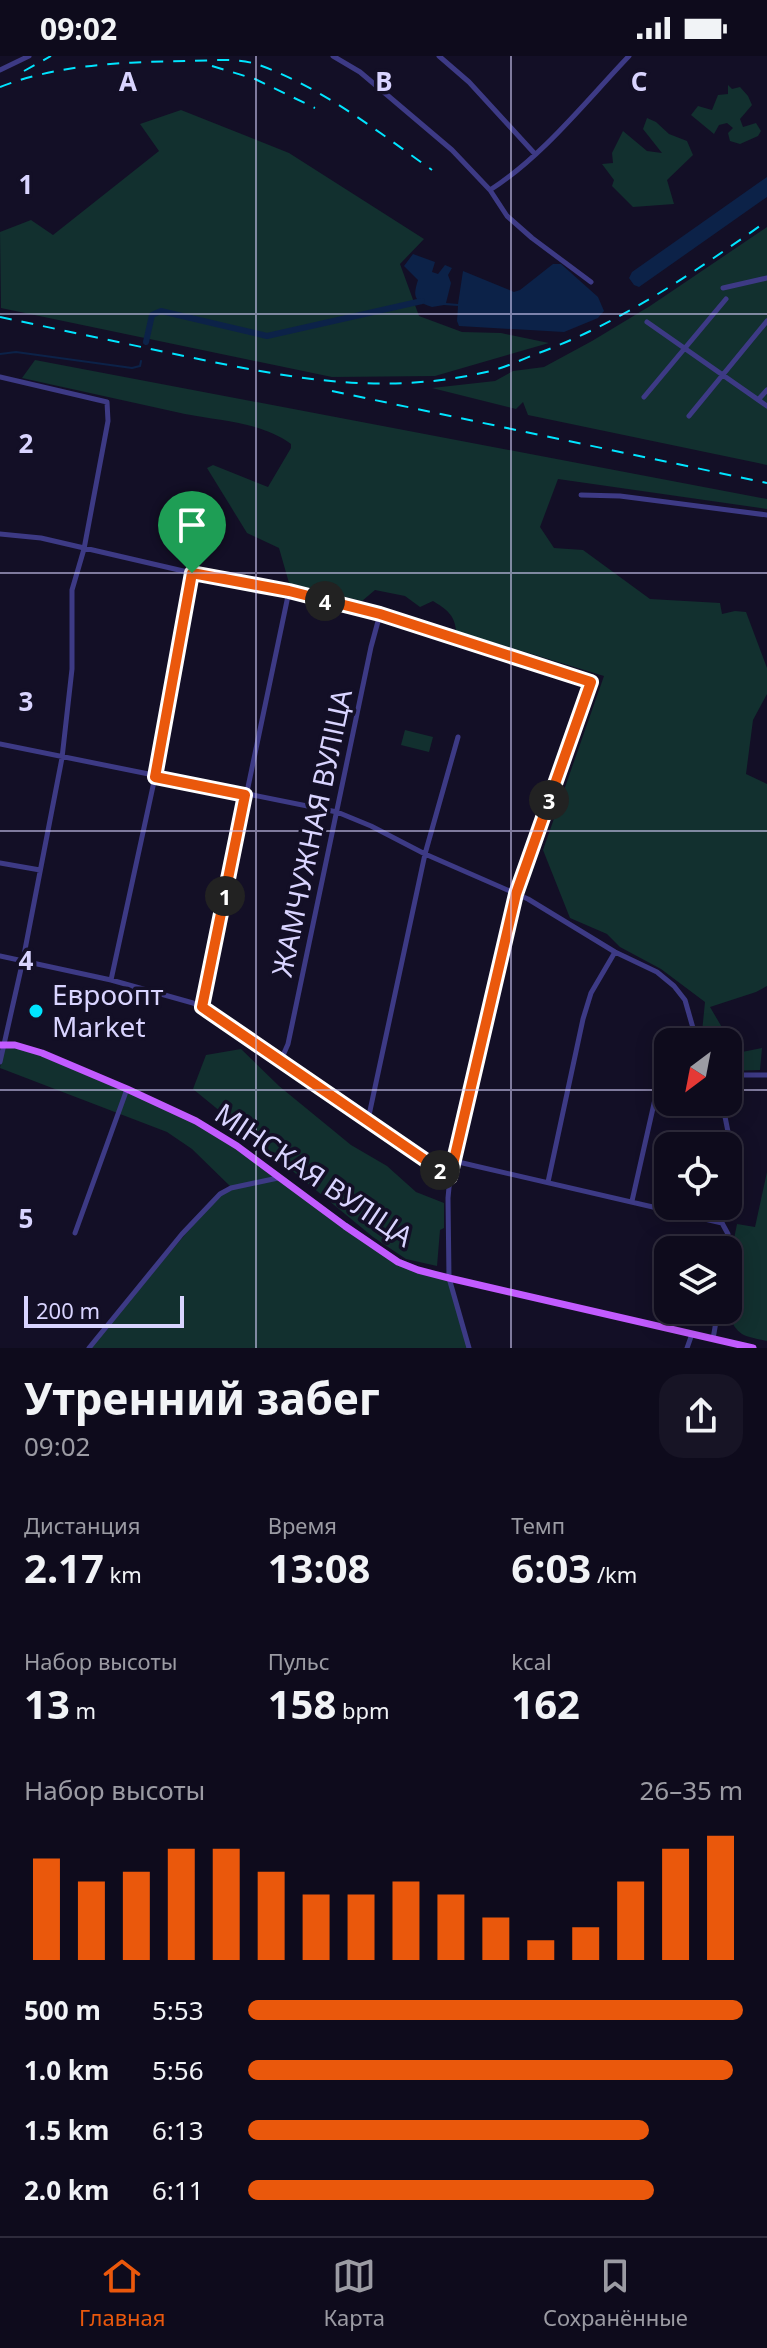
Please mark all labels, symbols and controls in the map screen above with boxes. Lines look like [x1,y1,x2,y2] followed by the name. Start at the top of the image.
[40,8,117,49] text: 09:02
[119,63,137,99] text: A
[375,63,393,99] text: B
[631,63,647,99] text: C
[19,166,33,202] text: 1
[19,425,34,461] text: 2
[158,491,226,573] pin
[170,503,214,547] icon: arrive
[305,581,345,621] pin: 4
[319,586,331,616] text: 4
[19,683,33,719] text: 3
[262,685,360,980] street label: ЖАМЧУЖНАЯ ВУЛІЦА
[529,780,569,820] pin: 3
[543,785,555,815] text: 3
[205,876,245,916] pin: 1
[219,881,231,911] text: 1
[19,942,34,978] text: 4
[52,975,164,1045] place label: Евроопт Market
[27,1002,45,1020] marker: Евроопт Market
[654,1028,742,1116] north arrow
[654,1028,742,1324] map controls
[208,1094,421,1255] street label: МІНСКАЯ ВУЛІЦА
[654,1132,742,1220] button: locate
[420,1150,460,1190] pin: 2
[434,1155,446,1185] text: 2
[19,1200,33,1236] text: 5
[654,1236,742,1324] button: layers
[24,1292,184,1328] scale bar
[36,1295,100,1325] text: 200 m
[24,1368,380,1428] text: Утренний забег
[659,1374,743,1458] button: share
[24,1428,90,1464] text: 09:02
[24,1510,140,1540] text: Дистанция
[268,1510,337,1540] text: Время
[511,1510,565,1540] text: Темп
[24,1540,104,1595] text: 2.17
[268,1540,370,1595] text: 13:08
[511,1540,591,1595] text: 6:03
[104,1559,142,1589] text: km
[591,1559,637,1589] text: /km
[24,1646,177,1676] text: Набор высоты
[268,1646,330,1676] text: Пульс
[511,1646,552,1676] text: kcal
[24,1676,70,1731] text: 13
[268,1676,336,1731] text: 158
[511,1676,580,1731] text: 162
[70,1695,96,1725] text: m
[336,1695,390,1725] text: bpm
[24,1772,205,1808] text: Набор высоты
[639,1772,743,1808] text: 26–35 m
[24,1992,101,2028] text: 500 m
[152,1992,204,2028] text: 5:53
[24,2052,109,2088] text: 1.0 km
[152,2052,204,2088] text: 5:56
[24,2112,109,2148] text: 1.5 km
[152,2112,204,2148] text: 6:13
[24,2172,109,2208] text: 2.0 km
[152,2172,204,2208] text: 6:11
[79,2254,166,2332] tab: Главная
[324,2254,385,2332] tab: Карта
[543,2254,688,2332] tab: Сохранённые

